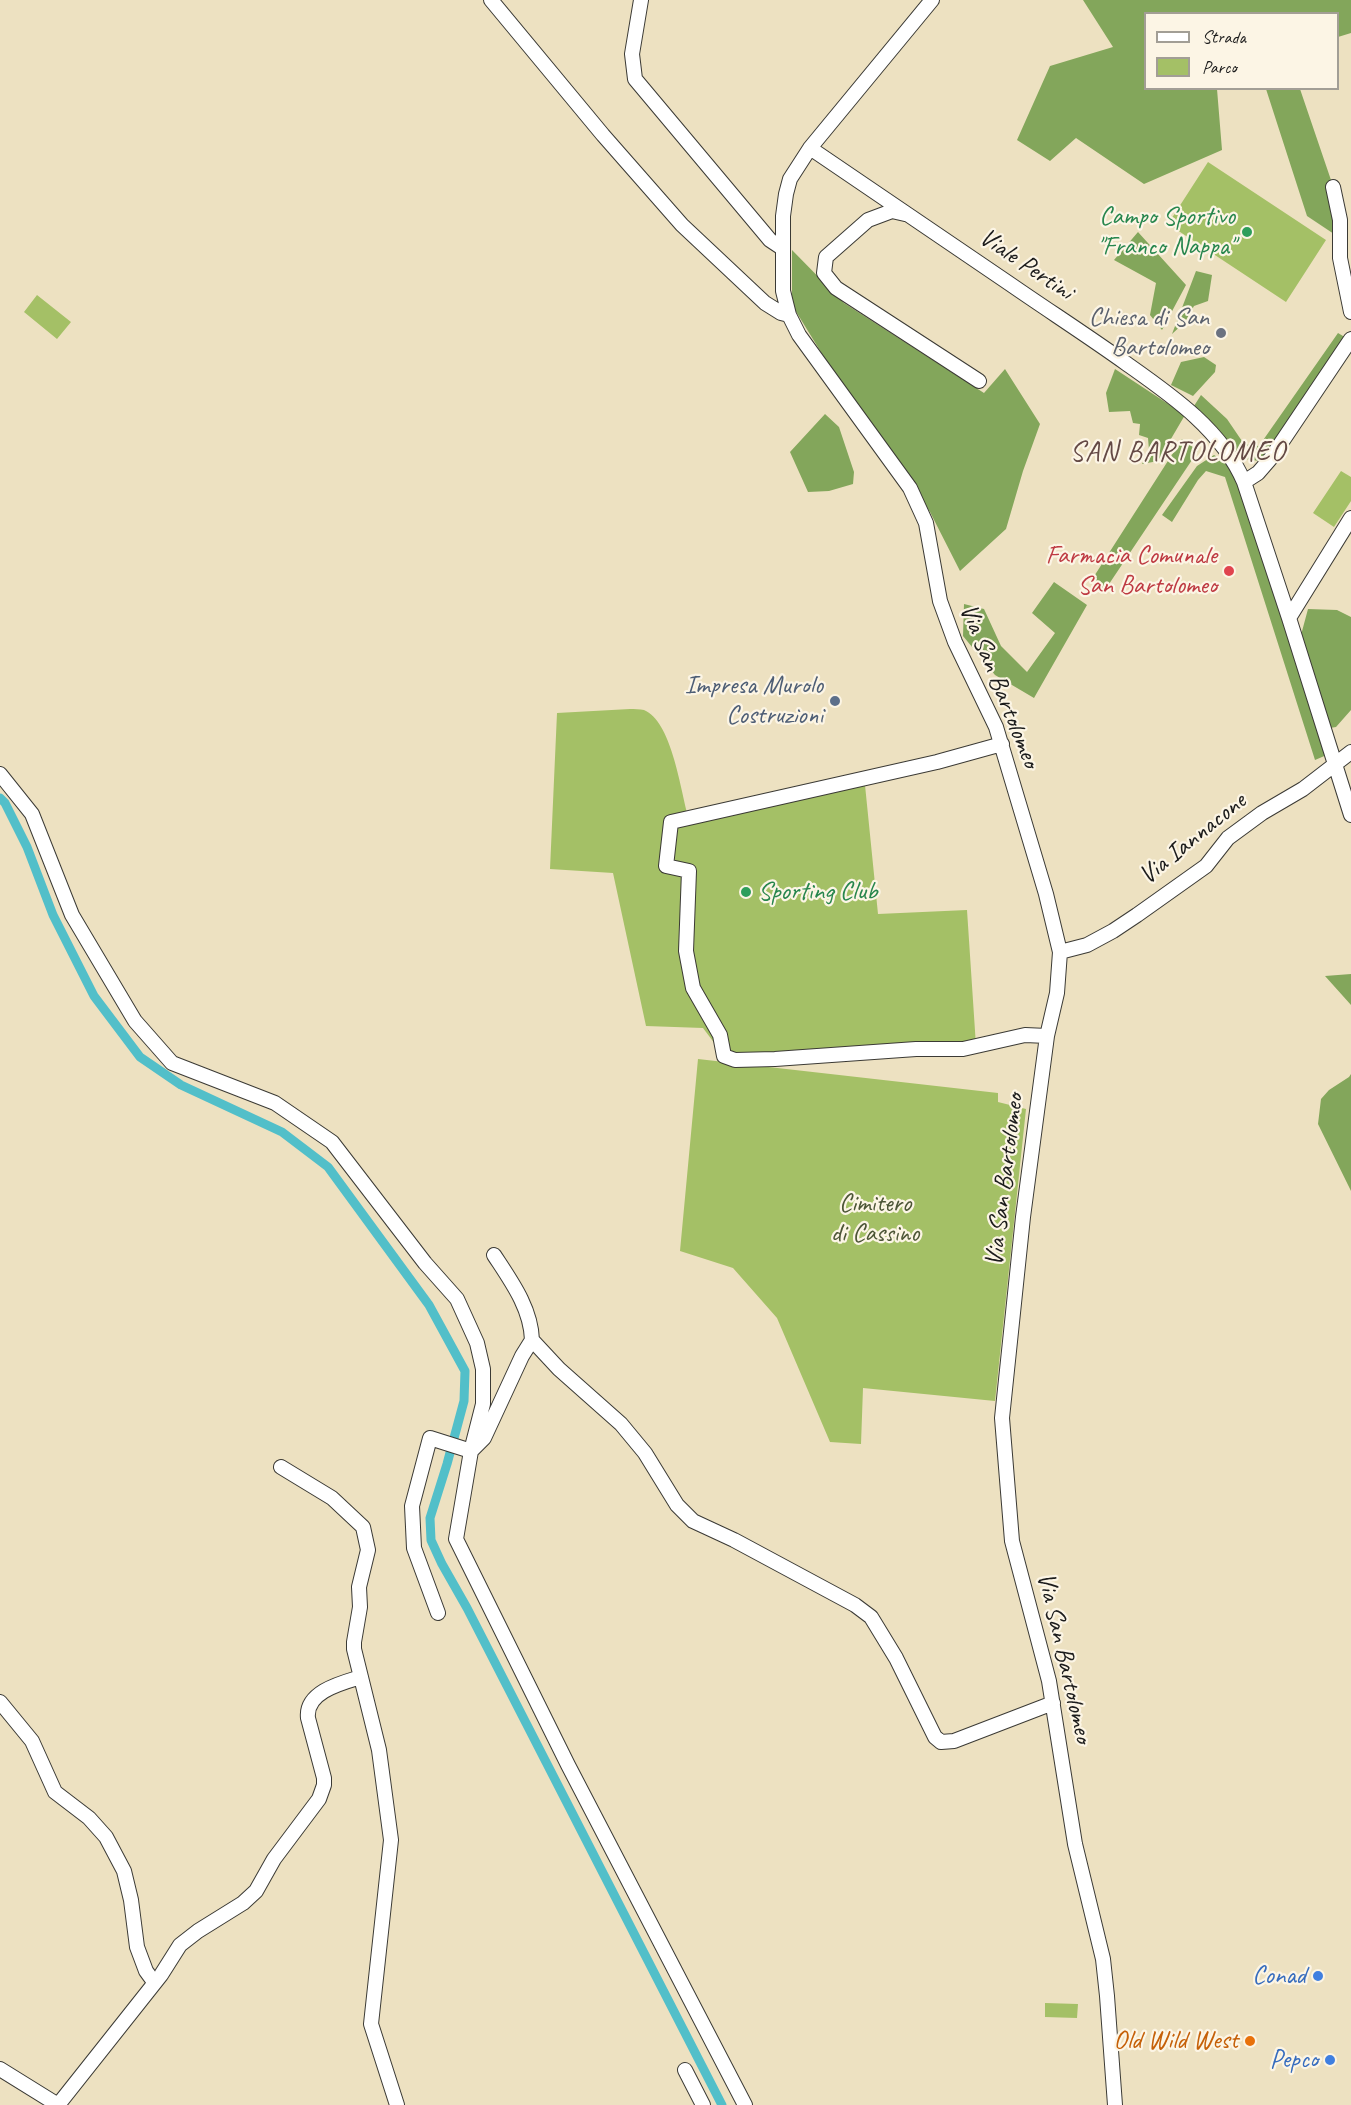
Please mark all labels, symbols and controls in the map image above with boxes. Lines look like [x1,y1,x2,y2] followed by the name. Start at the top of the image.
[1144,12,1339,90] legend
[1202,26,1246,48] text: Strada
[1202,56,1237,78] text: Parco
[1097,201,1235,262] place label: Campo Sportivo "Franco Nappa"
[973,222,1079,308] street label: Viale Pertini
[1240,225,1254,239] marker: Campo Sportivo "Franco Nappa"
[1089,302,1209,364] place label: Chiesa di San Bartolomeo
[1214,326,1228,340] marker: Chiesa di San Bartolomeo
[1071,436,1285,470] district label: SAN BARTOLOMEO
[1046,540,1217,602] place label: Farmacia Comunale San Bartolomeo
[1222,564,1236,578] marker: Farmacia Comunale San Bartolomeo
[952,600,1046,772] street label: Via San Bartolomeo
[685,670,823,732] place label: Impresa Murolo Costruzioni
[828,694,842,708] marker: Impresa Murolo Costruzioni
[1133,786,1253,892] street label: Via Iannacone
[758,876,877,908] place label: Sporting Club
[739,885,753,899] marker: Sporting Club
[979,1092,1031,1268] street label: Via San Bartolomeo
[831,1188,919,1250] park label: Cimitero di Cassino
[1029,1570,1099,1746] street label: Via San Bartolomeo
[1252,1960,1306,1992] place label: Conad
[1311,1969,1325,1983] marker: Conad
[1114,2025,1238,2057] place label: Old Wild West
[1243,2034,1257,2048] marker: Old Wild West
[1270,2044,1318,2076] place label: Pepco
[1323,2053,1337,2067] marker: Pepco

